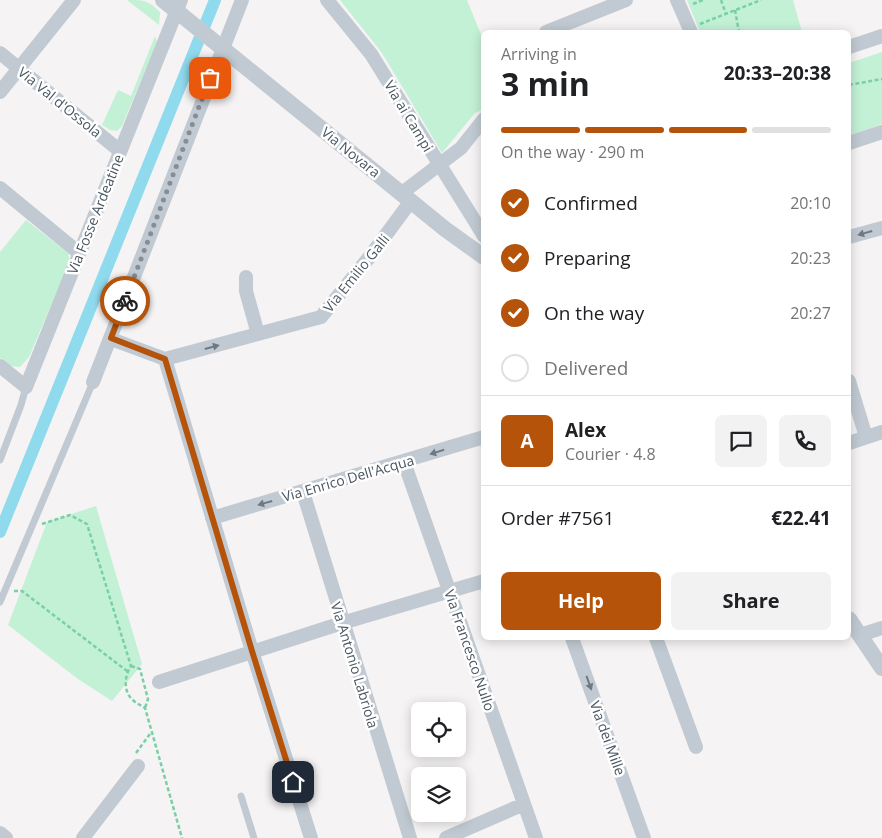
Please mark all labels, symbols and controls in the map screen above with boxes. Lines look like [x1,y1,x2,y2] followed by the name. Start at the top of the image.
[501,43,577,65] text: Arriving in
[189,57,231,99] pin
[724,60,831,86] text: 20:33–20:38
[14,62,106,142] street label: Via Val d'Ossola
[501,62,590,105] text: 3 min
[196,64,224,92] icon: bag
[380,77,438,155] street label: Via ai Campi
[318,122,384,182] street label: Via Novara
[501,141,644,163] text: On the way · 290 m
[62,151,128,277] street label: Via Fosse Ardeatine
[501,189,529,217] icon: check
[544,190,638,216] text: Confirmed
[790,192,831,214] text: 20:10
[858,229,873,237] one-way arrow
[319,230,393,316] street label: Via Emilio Galli
[501,244,529,272] icon: check
[544,245,631,271] text: Preparing
[790,247,831,269] text: 20:23
[100,276,150,326] courier
[111,287,139,315] icon: bike
[501,299,529,327] icon: check
[544,300,644,326] text: On the way
[790,302,831,324] text: 20:27
[205,342,220,350] one-way arrow
[544,355,628,381] text: Delivered
[715,415,767,467] button: chat
[779,415,831,467] button: phone
[565,417,606,443] text: Alex
[520,428,534,454] text: A
[565,443,656,465] text: Courier · 4.8
[430,448,445,456] one-way arrow
[280,450,416,506] street label: Via Enrico Dell'Acqua
[257,499,272,507] one-way arrow
[501,505,614,531] text: Order #7561
[771,505,831,531] text: €22.41
[501,572,661,630] button: Help
[671,572,831,630] button: Share
[440,587,500,713] street label: Via Francesco Nullo
[327,600,383,730] street label: Via Antonio Labriola
[586,676,593,691] one-way arrow
[586,698,630,778] street label: Via dei Mille
[411,702,466,822] map controls
[411,702,466,757] button: locate
[272,761,314,803] pin
[411,767,466,822] button: layers
[279,768,307,796] icon: home

